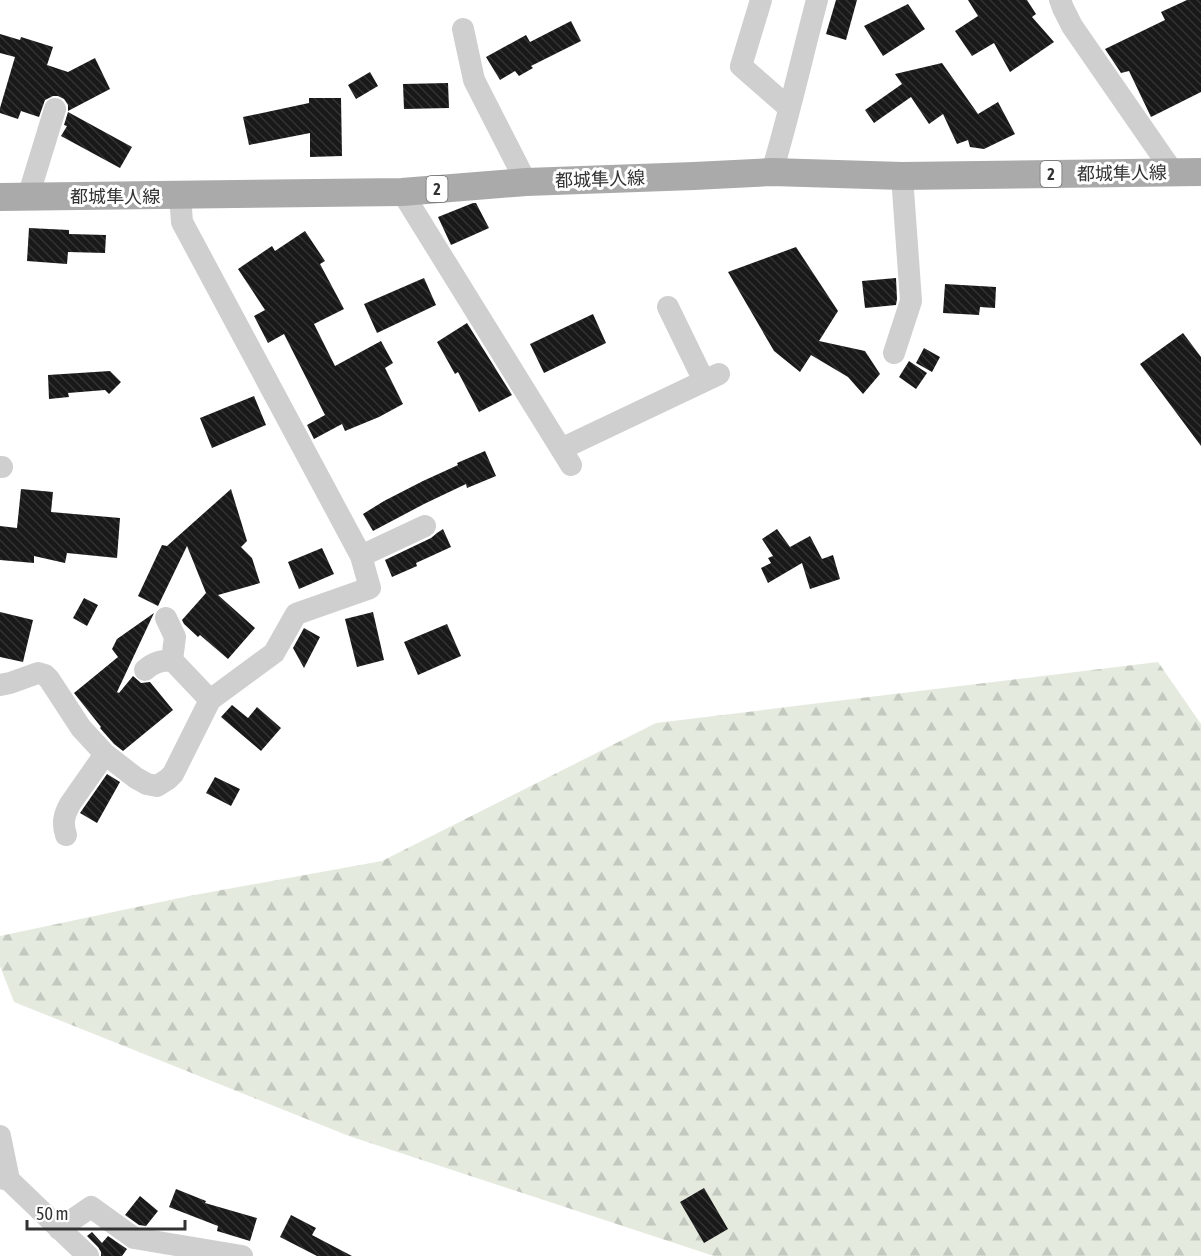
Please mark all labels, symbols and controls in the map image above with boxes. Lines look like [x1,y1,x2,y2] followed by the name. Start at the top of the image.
[1040,161,1062,187] road number: 2
[1077,162,1167,184] street label: 都城隼人線
[555,167,645,191] street label: 都城隼人線
[426,176,448,202] road number: 2
[70,186,160,207] street label: 都城隼人線
[27,1193,184,1231] scale bar
[36,1203,68,1224] text: 50 m

